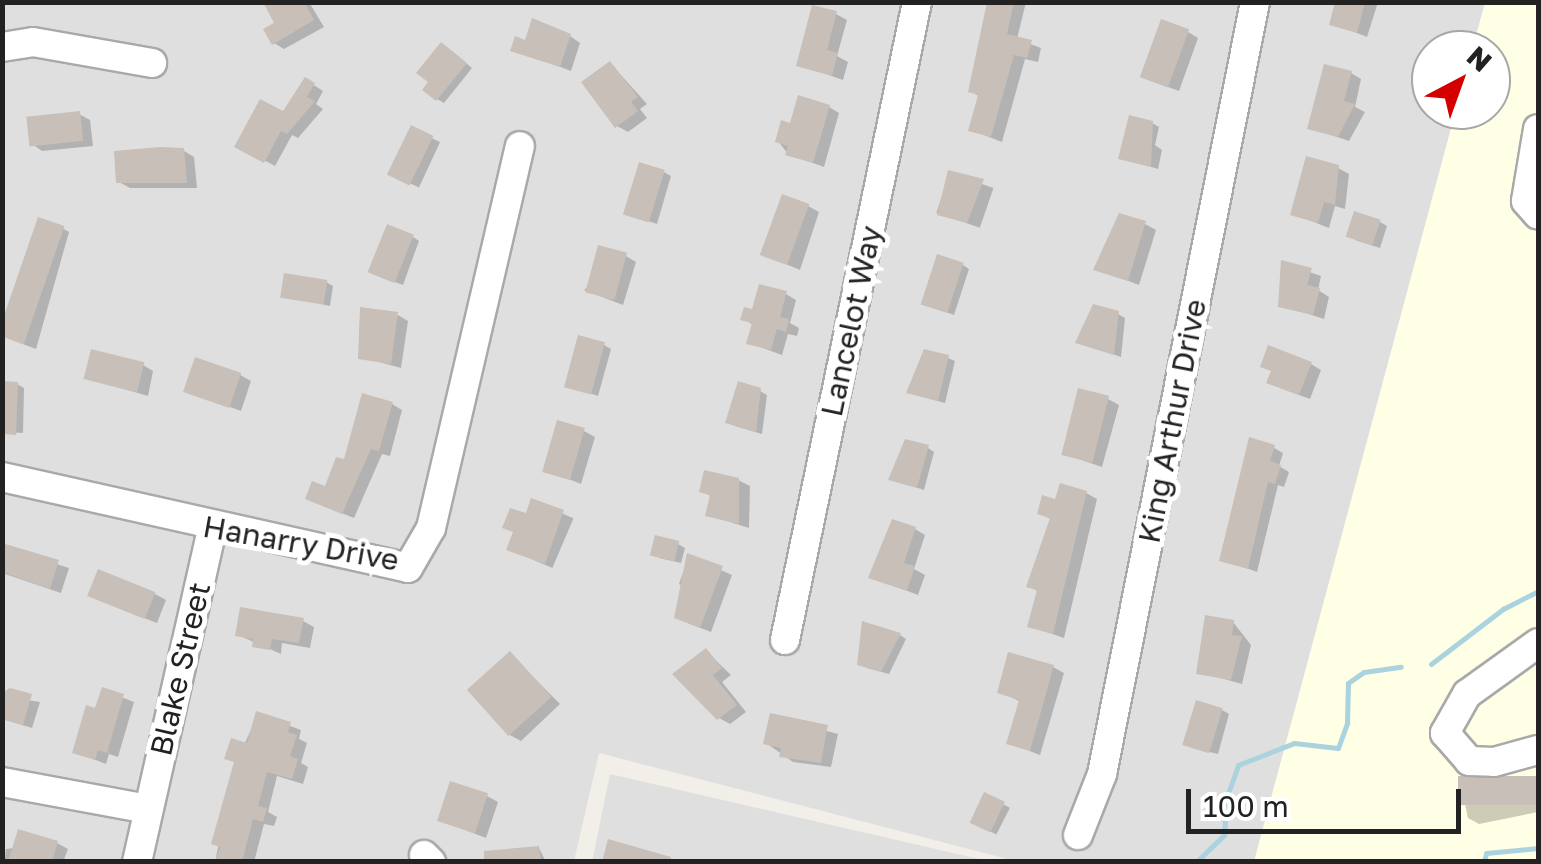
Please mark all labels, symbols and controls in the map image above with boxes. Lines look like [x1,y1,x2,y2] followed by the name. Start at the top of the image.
[1411,30,1511,130] north arrow
[1461,39,1499,78] text: N
[813,222,889,420] street label: Lancelot Way
[1131,296,1213,546] street label: King Arthur Drive
[200,508,402,578] street label: Hanarry Drive
[143,579,217,759] street label: Blake Street
[1191,769,1466,831] scale bar
[1203,788,1289,824] text: 100 m

